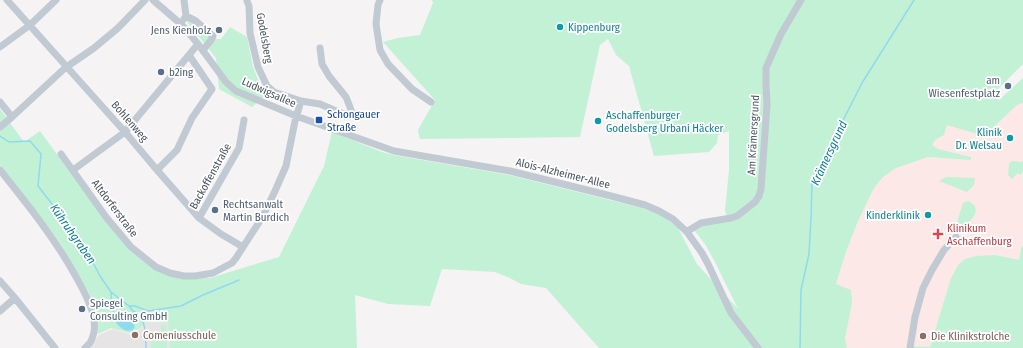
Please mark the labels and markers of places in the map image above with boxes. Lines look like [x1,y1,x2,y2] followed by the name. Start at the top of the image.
[568,21,621,34] place label: Kippenburg
[555,22,565,32] marker: Kippenburg
[151,24,212,37] place label: Jens Kienholz
[214,25,224,35] marker: Jens Kienholz
[169,66,194,79] place label: b2ing
[156,67,166,77] marker: b2ing
[929,74,1001,100] place label: am Wiesenfestplatz
[1003,81,1013,91] marker: am Wiesenfestplatz
[327,108,380,134] place label: Schongauer Straße
[606,109,724,135] place label: Aschaffenburger Godelsberg Urbani Häcker
[314,115,324,125] marker: Schongauer Straße
[593,116,603,126] marker: Aschaffenburger Godelsberg Urbani Häcker
[956,126,1003,152] place label: Klinik Dr. Welsau
[1005,133,1015,143] marker: Klinik Dr. Welsau
[223,198,289,224] place label: Rechtsanwalt Martin Burdich
[210,205,220,215] marker: Rechtsanwalt Martin Burdich
[866,209,921,222] place label: Kinderklinik
[923,210,933,220] marker: Kinderklinik
[947,222,1013,248] place label: Klinikum Aschaffenburg
[932,228,944,240] marker: Klinikum Aschaffenburg
[90,297,168,323] place label: Spiegel Consulting GmbH
[77,304,87,314] marker: Spiegel Consulting GmbH
[143,329,216,342] place label: Comeniusschule
[130,330,140,340] marker: Comeniusschule
[931,330,1010,343] place label: Die Klinikstrolche
[918,331,928,341] marker: Die Klinikstrolche

